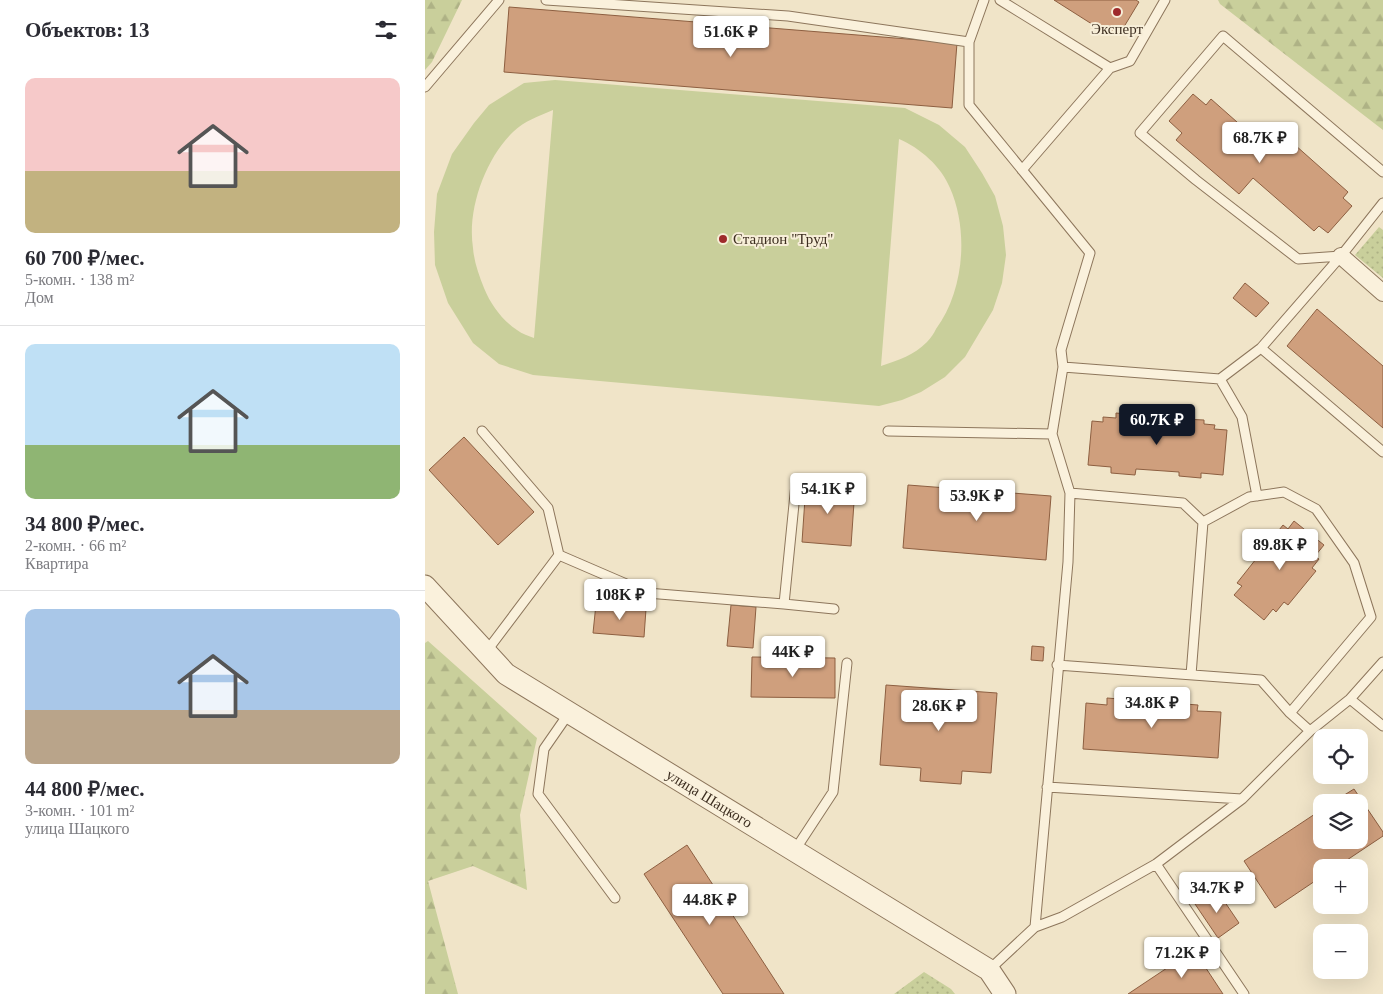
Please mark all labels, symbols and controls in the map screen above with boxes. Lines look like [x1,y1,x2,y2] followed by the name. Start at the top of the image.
[1111,6,1123,18] marker: Эксперт
[685,15,777,58] pin: 51.6K ₽
[372,16,400,44] icon: filters
[25,18,150,42] text: Объектов: 13
[1091,21,1143,37] place label: Эксперт
[704,23,758,40] text: 51.6K ₽
[168,111,258,201] icon: home
[1214,121,1306,164] pin: 68.7K ₽
[1233,129,1287,146] text: 68.7K ₽
[733,231,833,247] place label: Стадион "Труд"
[717,233,729,245] marker: Стадион "Труд"
[25,246,145,270] text: 60 700 ₽/мес.
[25,271,134,288] text: 5-комн. · 138 m²
[25,289,54,306] text: Дом
[168,376,258,466] icon: home
[1111,404,1203,446] pin: 60.7K ₽
[1130,411,1184,428] text: 60.7K ₽
[782,472,874,515] pin: 54.1K ₽
[801,480,855,497] text: 54.1K ₽
[931,480,1023,522] pin: 53.9K ₽
[950,487,1004,504] text: 53.9K ₽
[25,512,145,536] text: 34 800 ₽/мес.
[1234,528,1326,571] pin: 89.8K ₽
[1253,536,1307,553] text: 89.8K ₽
[25,537,126,554] text: 2-комн. · 66 m²
[25,555,89,572] text: Квартира
[579,578,661,621] pin: 108K ₽
[595,586,645,603] text: 108K ₽
[758,636,828,678] pin: 44K ₽
[168,641,258,731] icon: home
[772,643,814,660] text: 44K ₽
[1106,686,1198,729] pin: 34.8K ₽
[893,690,985,732] pin: 28.6K ₽
[1125,694,1179,711] text: 34.8K ₽
[912,697,966,714] text: 28.6K ₽
[1313,729,1368,979] map controls
[1313,729,1368,784] button: locate
[663,766,755,831] street label: улица Шацкого
[25,777,145,801] text: 44 800 ₽/мес.
[1313,794,1368,849] button: layers
[25,802,134,819] text: 3-комн. · 101 m²
[25,820,129,837] text: улица Шацкого
[1313,859,1368,914] button: +
[1171,872,1263,914] pin: 34.7K ₽
[1190,879,1244,896] text: 34.7K ₽
[664,884,756,926] pin: 44.8K ₽
[683,891,737,908] text: 44.8K ₽
[1313,924,1368,979] button: −
[1136,936,1228,979] pin: 71.2K ₽
[1155,944,1209,961] text: 71.2K ₽

